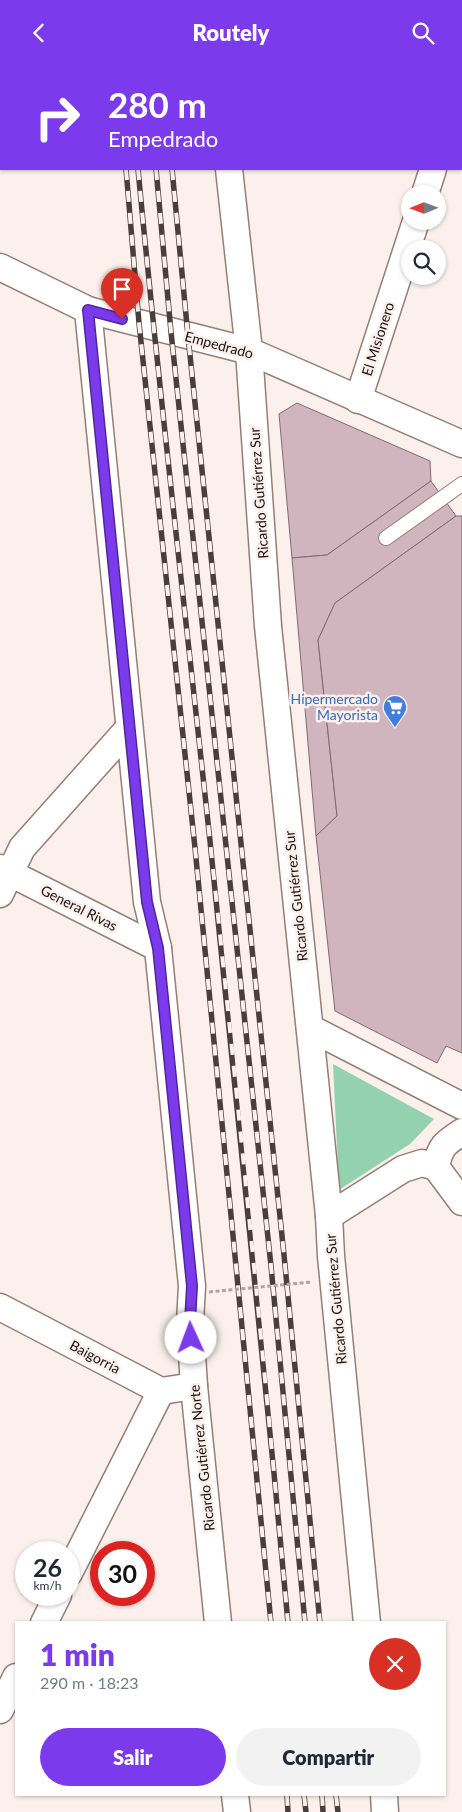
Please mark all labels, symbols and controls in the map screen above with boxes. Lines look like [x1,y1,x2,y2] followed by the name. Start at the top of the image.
[25,19,53,47] icon: back
[193,19,269,46] text: Routely
[409,19,437,47] icon: search
[108,83,207,125] text: 280 m
[25,85,90,150] icon: right
[108,125,218,152] text: Empedrado
[401,185,446,230] north arrow
[401,185,446,285] map controls
[401,240,446,285] button: search
[101,268,143,319] pin
[108,275,136,303] icon: arrive
[358,300,397,378] street label: El Misionero
[183,327,255,362] street label: Empedrado
[245,427,272,559] street label: Ricardo Gutiérrez Sur
[291,690,378,723] place label: Hipermercado Mayorista
[382,694,408,728] supermarket icon: Hipermercado Mayorista
[280,830,311,962] street label: Ricardo Gutiérrez Sur
[38,881,120,934] street label: General Rivas
[321,1233,350,1365] street label: Ricardo Gutiérrez Sur
[164,1311,216,1363] position arrow
[67,1336,123,1377] street label: Baigorria
[185,1384,218,1532] street label: Ricardo Gutiérrez Norte
[90,1541,155,1606] speed limit sign: 30
[33,1552,62,1582] text: 26
[33,1578,62,1593] text: km/h
[40,1636,115,1672] text: 1 min
[369,1638,421,1690] button: close
[40,1673,139,1692] text: 290 m · 18:23
[40,1728,226,1786] button: Salir
[236,1728,421,1786] button: Compartir

